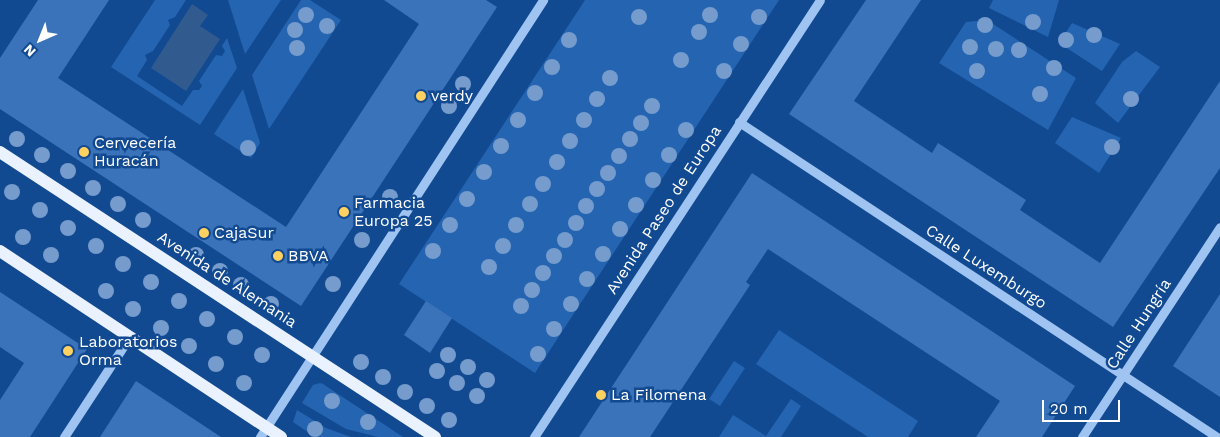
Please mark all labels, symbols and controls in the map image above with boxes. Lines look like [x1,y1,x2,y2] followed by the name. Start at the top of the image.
[15,15,65,65] north arrow
[20,41,39,60] text: N
[431,86,473,106] place label: verdy
[415,90,427,102] marker: verdy
[602,122,726,298] street label: Avenida Paseo de Europa
[94,133,176,171] place label: Cervecería Huracán
[78,146,90,158] marker: Cervecería Huracán
[354,193,433,231] place label: Farmacia Europa 25
[338,206,350,218] marker: Farmacia Europa 25
[922,221,1050,313] street label: Calle Luxemburgo
[214,223,274,243] place label: CajaSur
[198,227,210,239] marker: CajaSur
[153,228,301,332] street label: Avenida de Alemania
[288,246,329,266] place label: BBVA
[272,250,284,262] marker: BBVA
[1103,275,1175,373] street label: Calle Hungría
[79,332,177,370] place label: Laboratorios Orma
[61,344,75,358] marker: Laboratorios Orma
[611,385,707,405] place label: La Filomena
[595,389,607,401] marker: La Filomena
[1045,390,1122,422] scale bar
[1050,400,1088,418] text: 20 m

